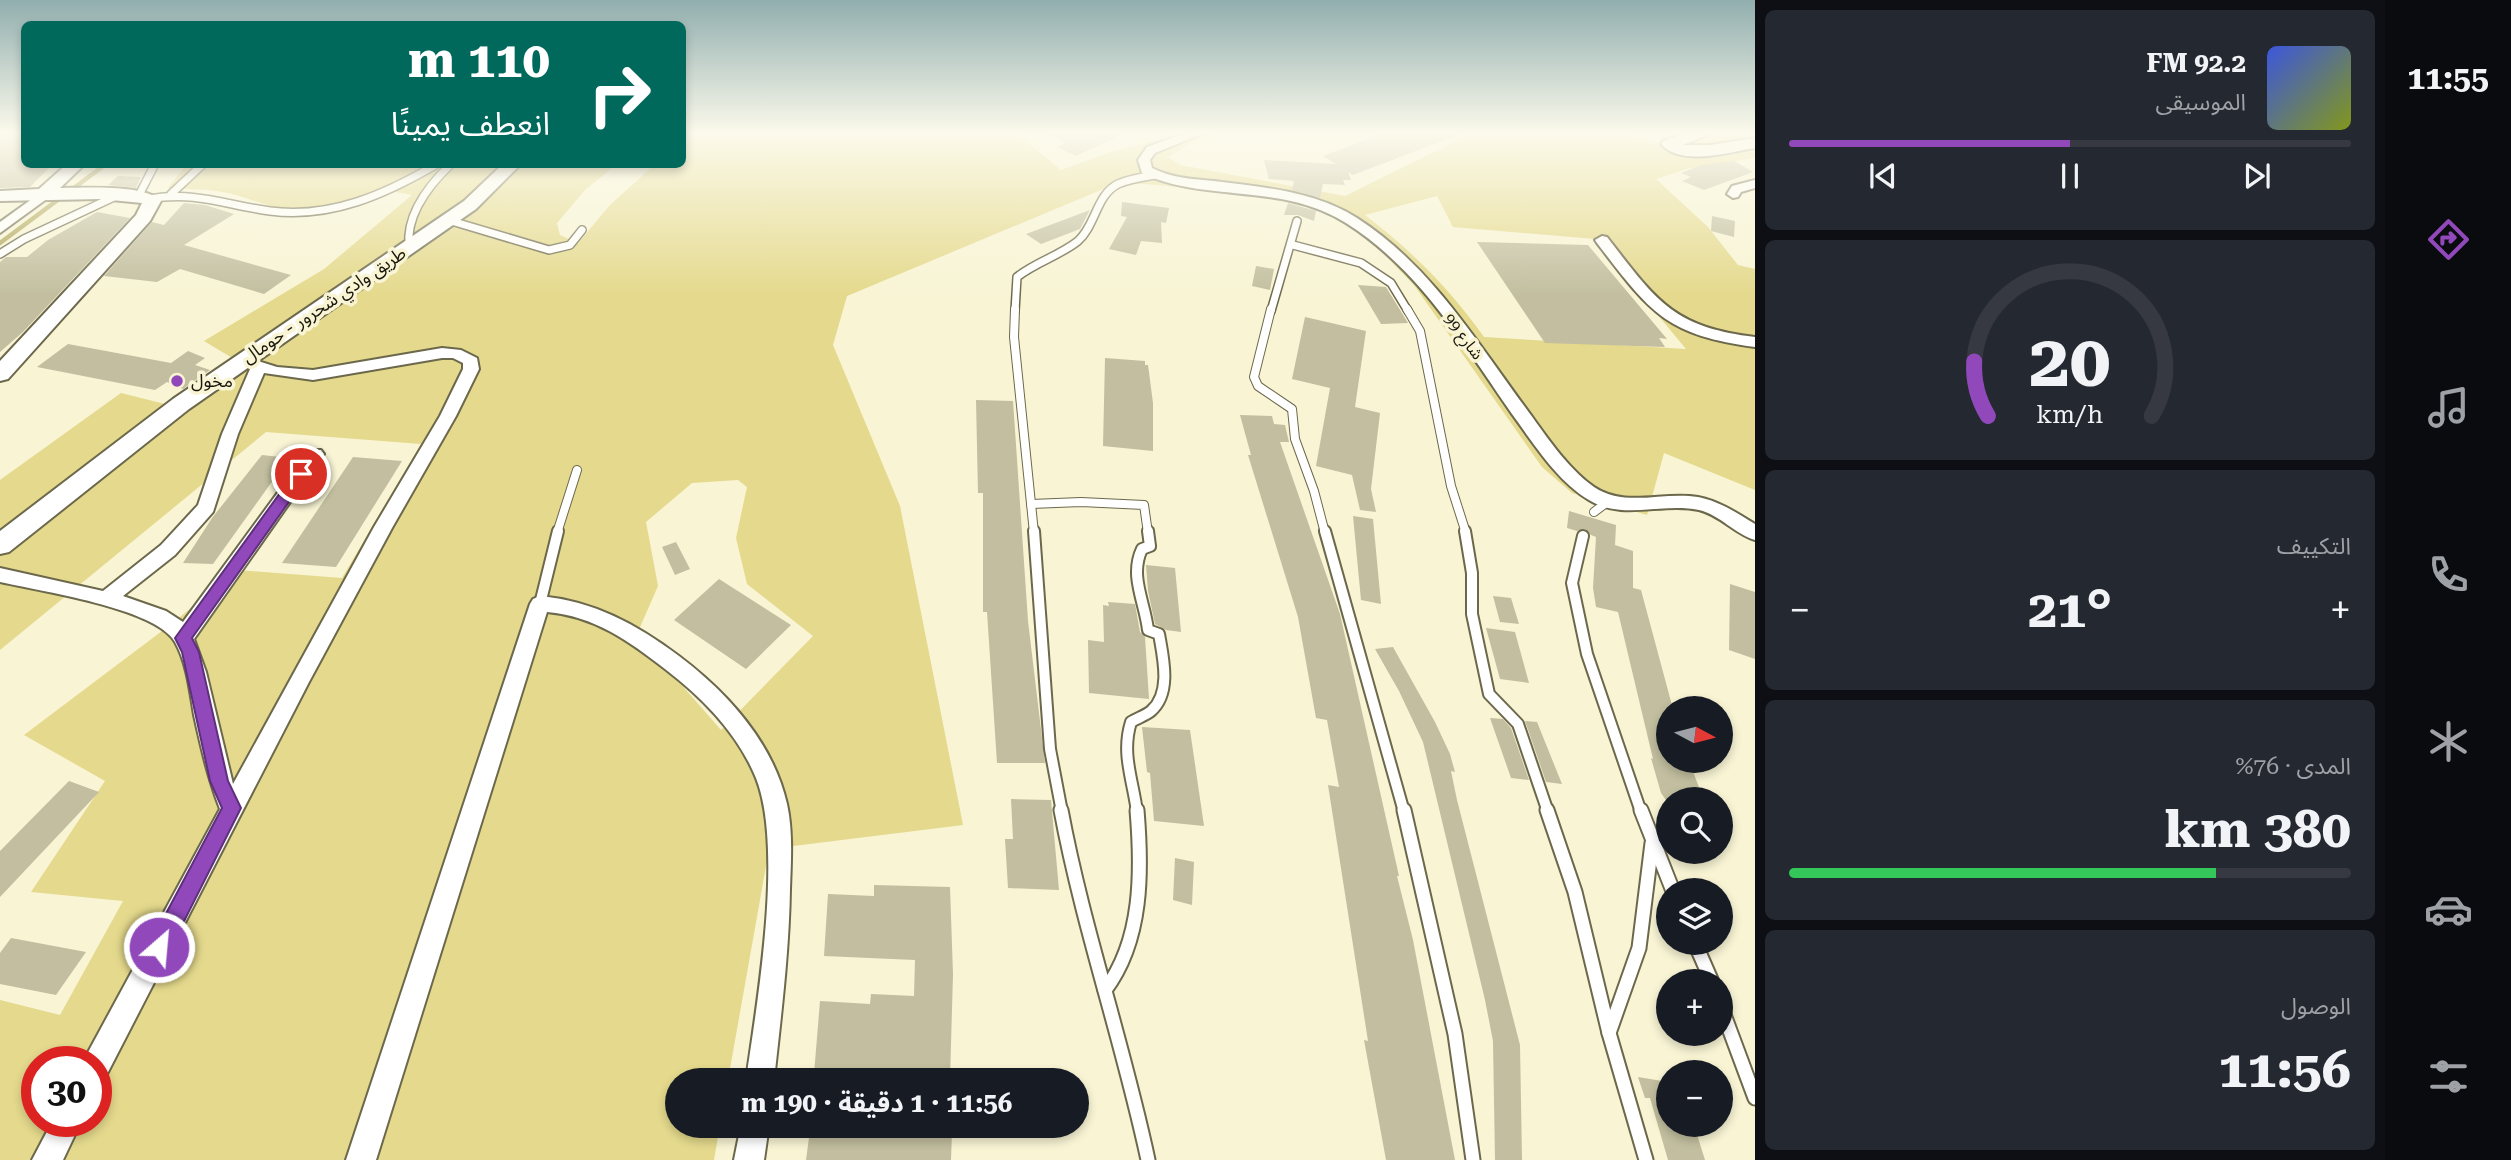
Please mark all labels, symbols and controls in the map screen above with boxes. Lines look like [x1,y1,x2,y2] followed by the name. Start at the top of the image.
[408,32,550,89] text: 110 m
[2146,48,2246,78] text: 92.2 FM
[574,49,665,140] icon: right
[2407,59,2489,97] text: 11:55
[2155,89,2246,116] text: الموسيقى
[391,105,550,143] text: انعطف يمينًا
[1864,157,1902,195] icon: previous
[2051,157,2089,195] icon: pause
[2238,157,2276,195] icon: next
[2424,215,2473,264] icon: directions
[238,242,411,370] street label: طريق وادي شحرور - حومال
[1438,309,1487,365] street label: شارع 99
[2029,319,2111,404] text: 20
[191,370,233,392] place label: مخول
[169,373,185,389] marker: مخول
[2424,383,2473,432] icon: music
[2037,400,2103,429] text: km/h
[271,444,331,504] pin
[282,455,320,493] icon: arrive
[2277,533,2351,560] text: التكييف
[2424,550,2473,599] icon: phone
[2028,579,2112,640] text: 21°
[1789,588,1810,632] text: −
[2330,588,2351,632] text: +
[1656,696,1732,774] north arrow
[1656,696,1733,1137] map controls
[2424,717,2473,766] icon: climate
[2235,753,2351,780] text: المدى · 76%
[1656,787,1733,864] button: search
[2164,799,2351,860] text: 380 km
[1656,878,1733,955] button: layers
[2424,885,2473,934] icon: car
[122,910,196,984] position arrow
[1656,969,1733,1046] button: +
[2281,993,2351,1020] text: الوصول
[2218,1039,2351,1100] text: 11:56
[21,1046,112,1137] speed limit sign: 30
[2424,1052,2473,1101] icon: filters
[1656,1060,1733,1137] button: −
[742,1088,1012,1118] text: 11:56 · 1 دقيقة · 190 m

